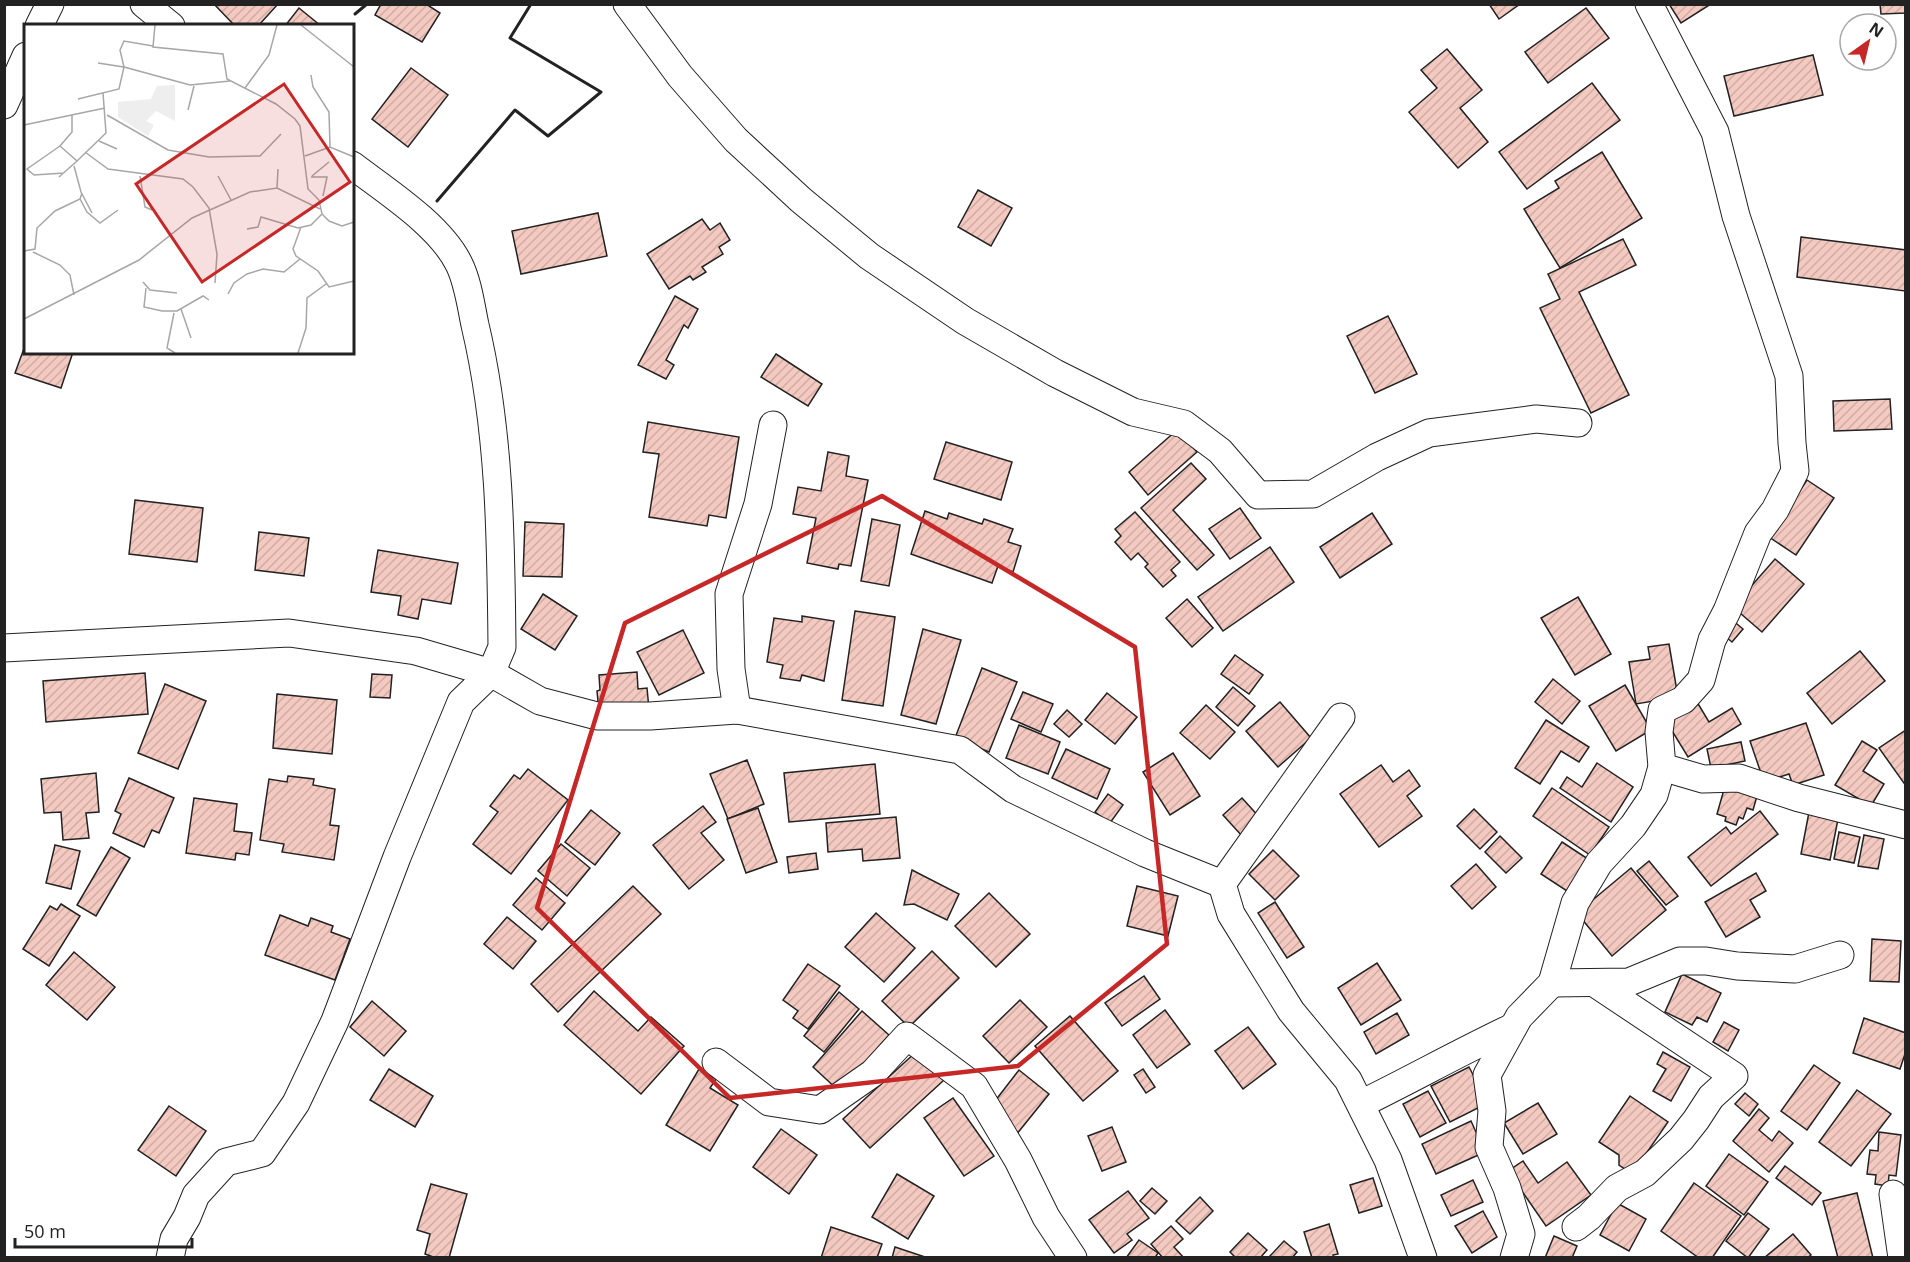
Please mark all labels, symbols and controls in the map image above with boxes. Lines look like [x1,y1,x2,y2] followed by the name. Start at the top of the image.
[1838,12,1898,72] north arrow
[1865,17,1888,42] text: N
[24,24,354,354] inset map
[15,1211,192,1249] scale bar
[24,1219,66,1243] text: 50 m

